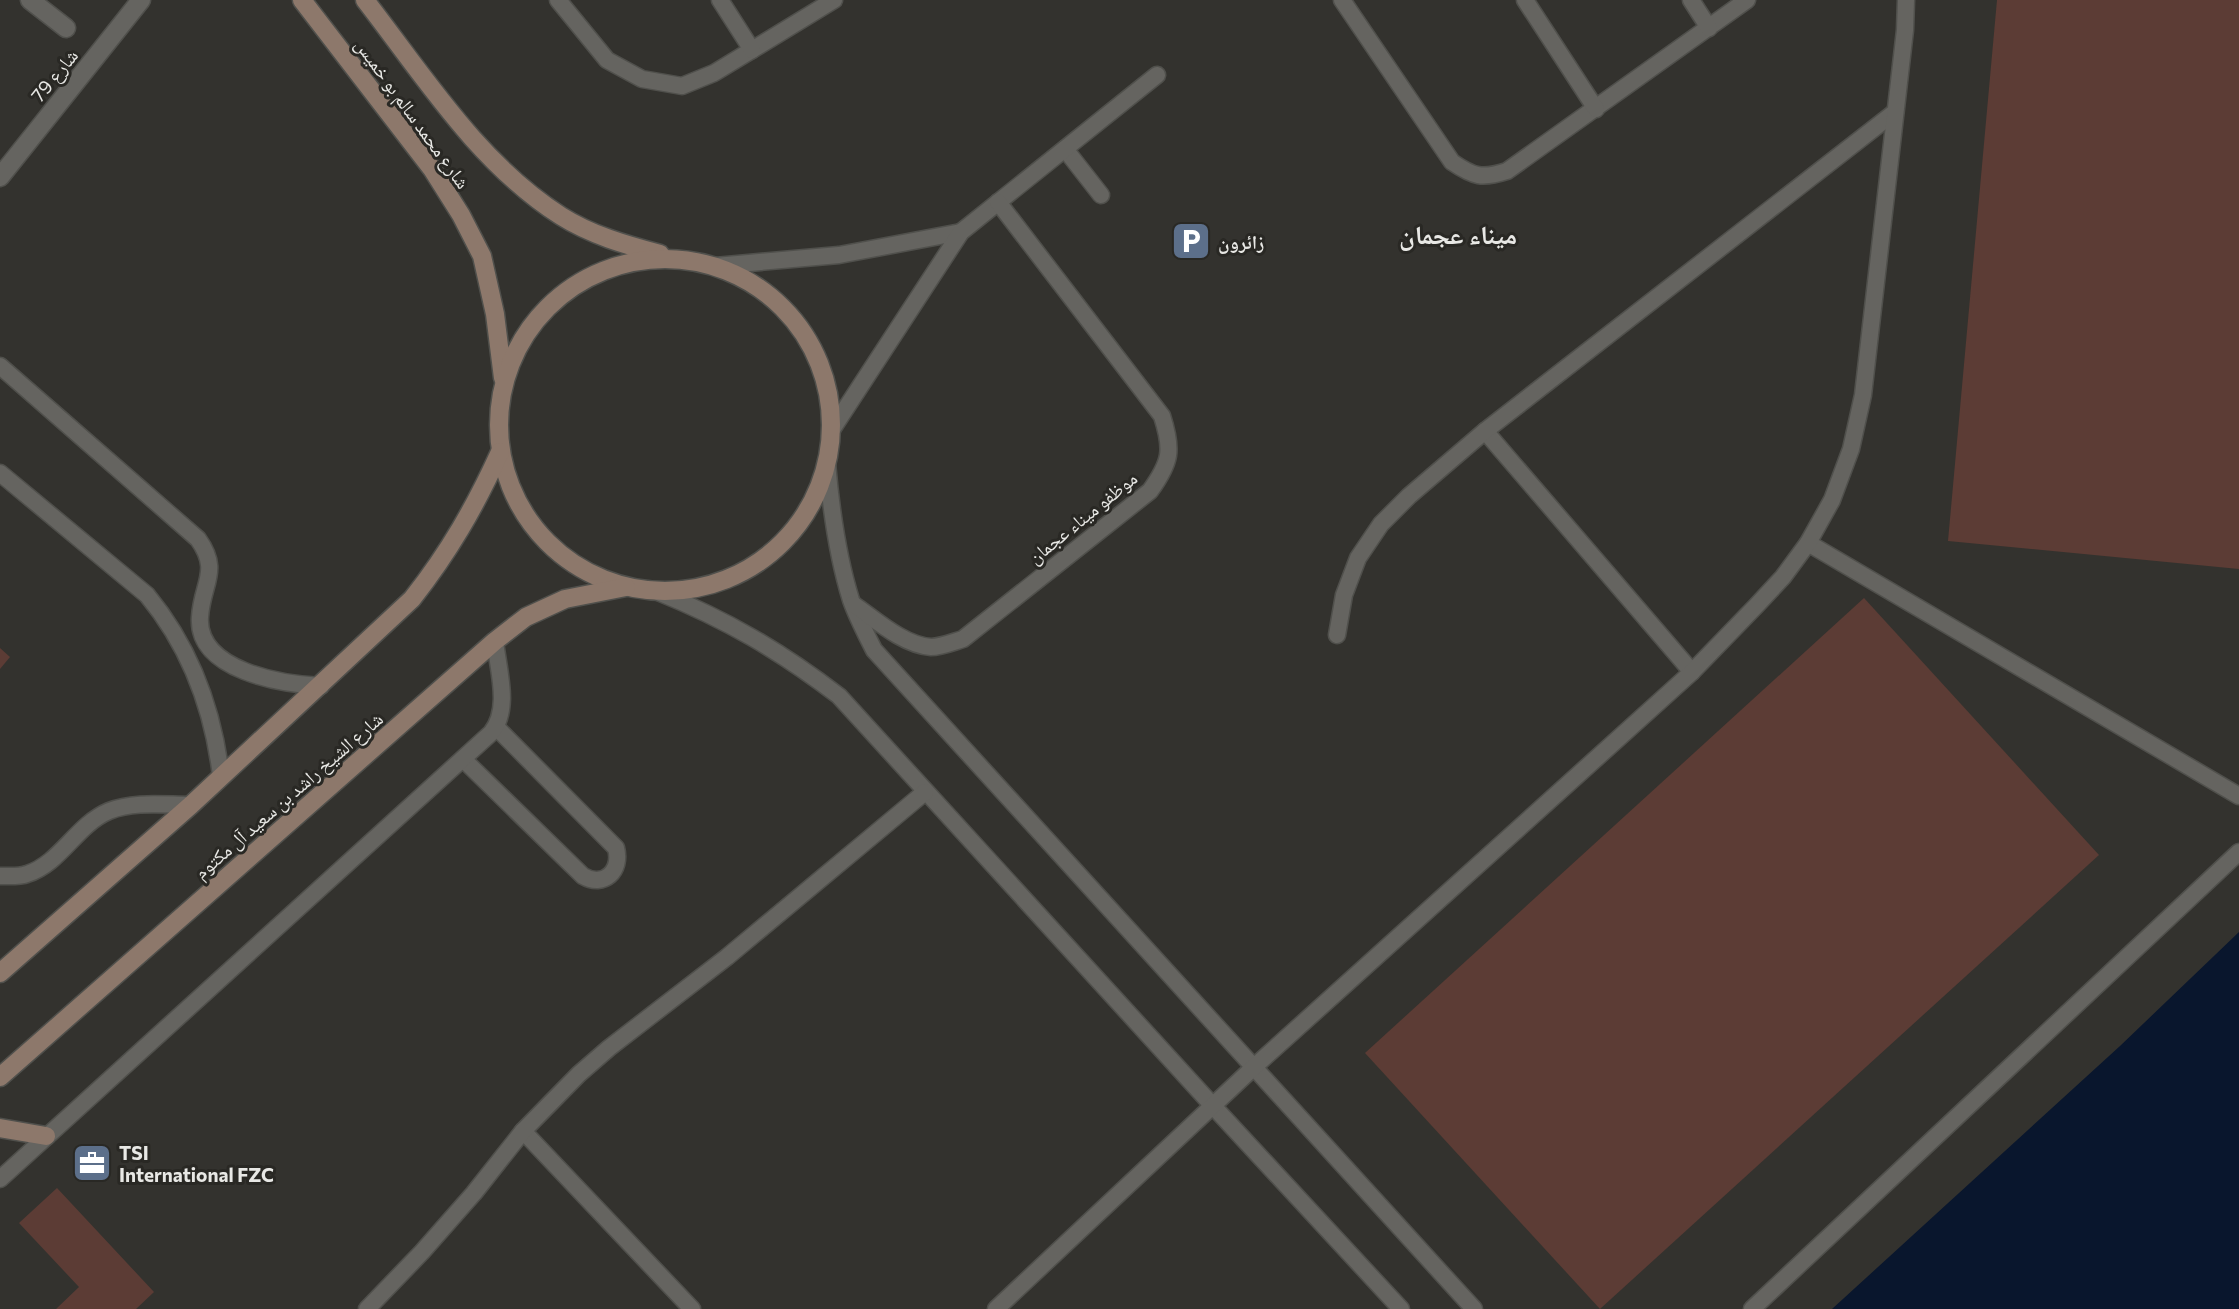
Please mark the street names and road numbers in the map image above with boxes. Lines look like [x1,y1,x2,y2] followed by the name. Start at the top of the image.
[349,33,475,194] street label: شارع محمد سالم بو خميس
[26,44,83,107] street label: شارع 79
[1023,466,1142,569] street label: موظفو ميناء عجمان
[189,707,389,886] street label: شارع الشيخ راشد بن سعيد آل مكتوم

